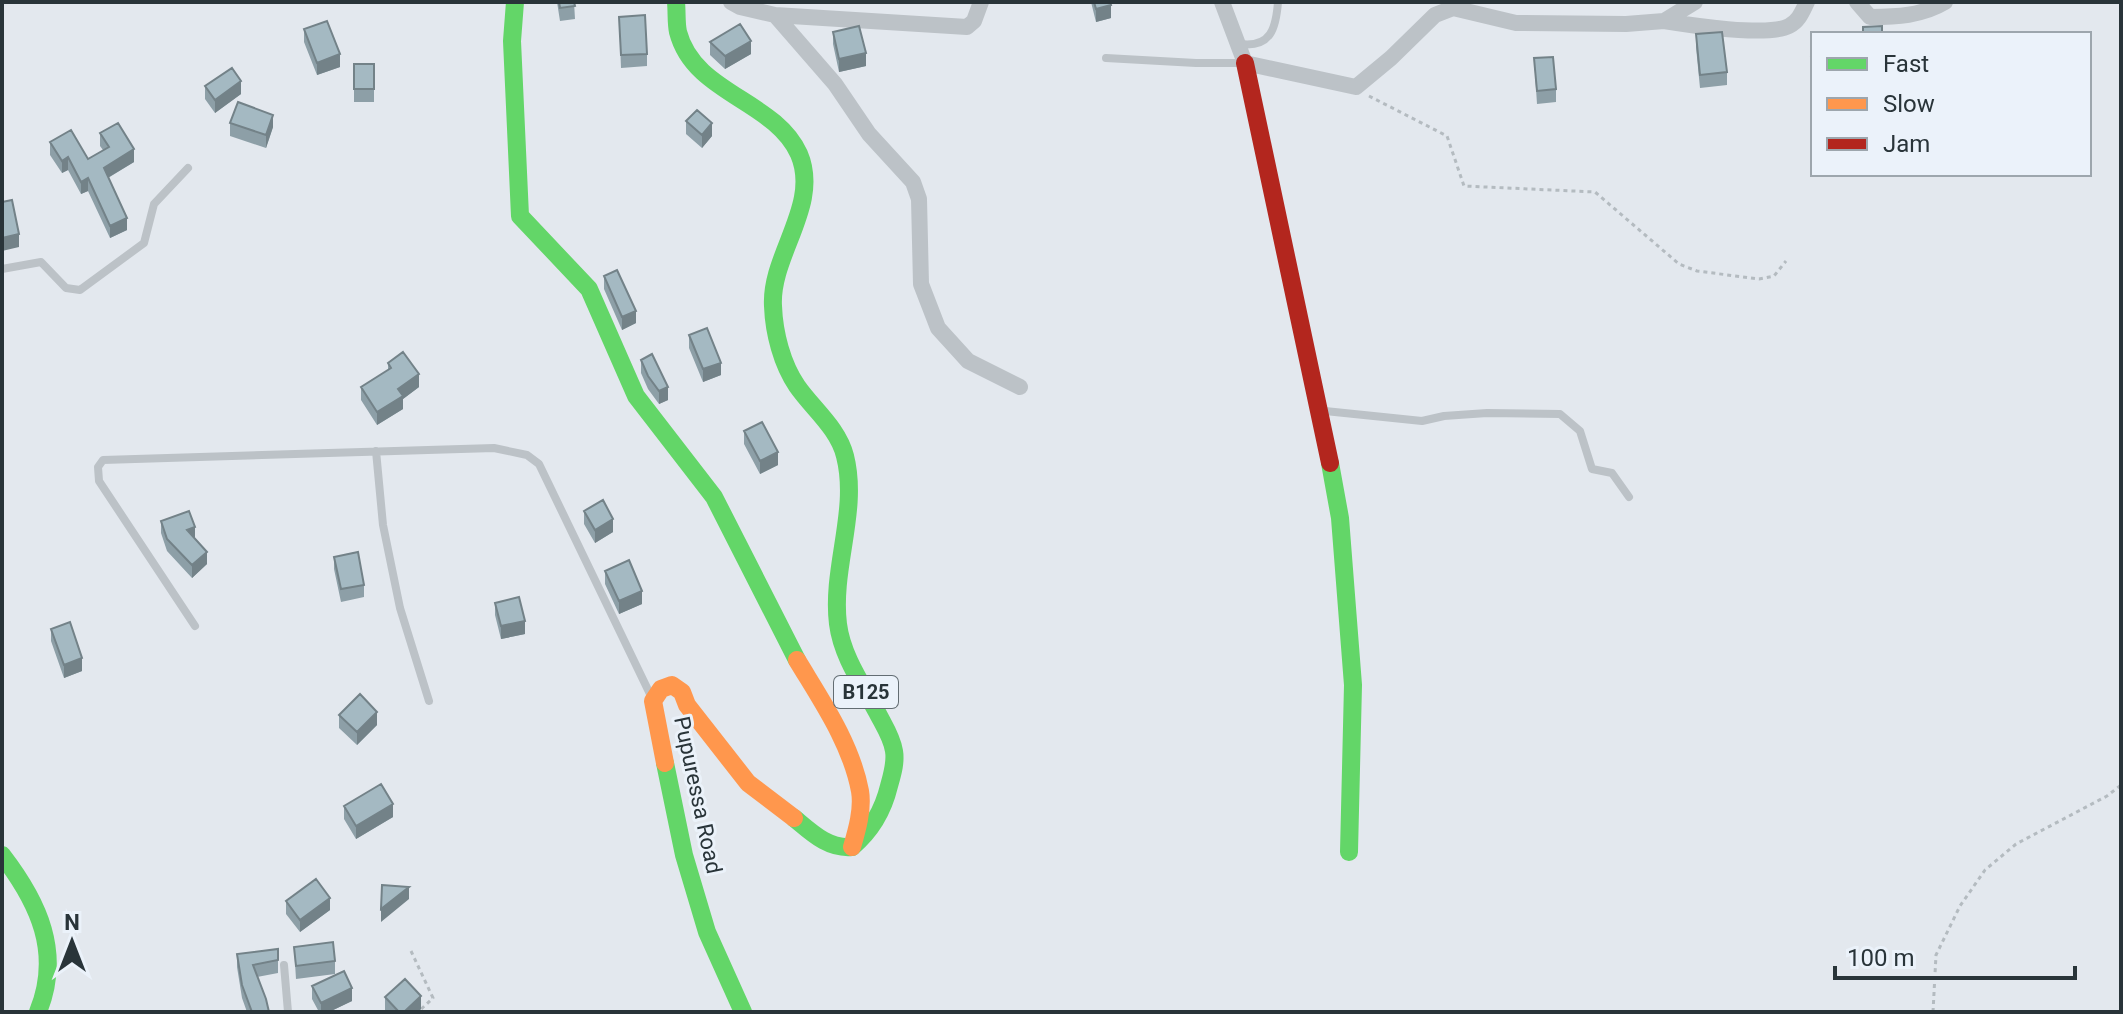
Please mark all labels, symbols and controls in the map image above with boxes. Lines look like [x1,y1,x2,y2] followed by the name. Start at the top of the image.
[1811,32,2091,176] legend
[1883,50,1929,78] text: Fast
[1883,90,1935,118] text: Slow
[1883,130,1930,158] text: Jam
[834,676,898,708] road number: B125
[669,714,727,876] street label: Pupuressa Road
[32,902,112,982] north arrow
[64,910,80,935] text: N
[1835,930,2075,980] scale bar
[1847,944,1914,972] text: 100 m

